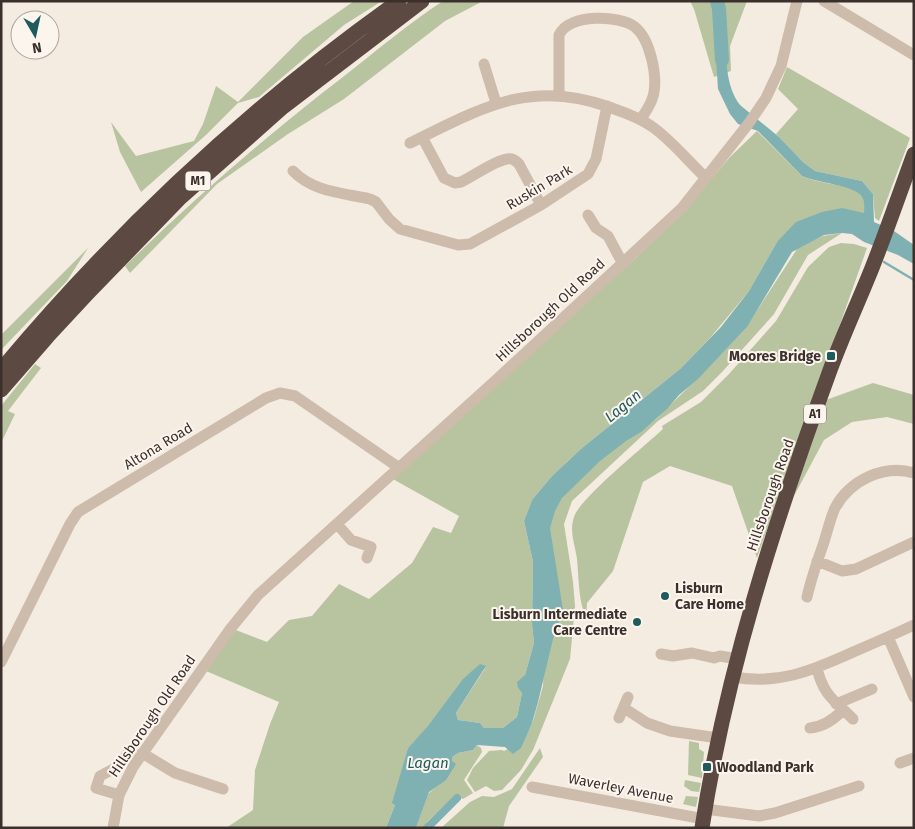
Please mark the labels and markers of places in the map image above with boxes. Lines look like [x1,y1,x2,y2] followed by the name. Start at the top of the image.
[729,348,821,365] place label: Moores Bridge
[825,350,837,362] marker: Moores Bridge
[675,580,744,613] place label: Lisburn Care Home
[659,590,671,602] marker: Lisburn Care Home
[493,606,627,639] place label: Lisburn Intermediate Care Centre
[631,616,643,628] marker: Lisburn Intermediate Care Centre
[717,759,814,776] place label: Woodland Park
[701,761,713,773] marker: Woodland Park

